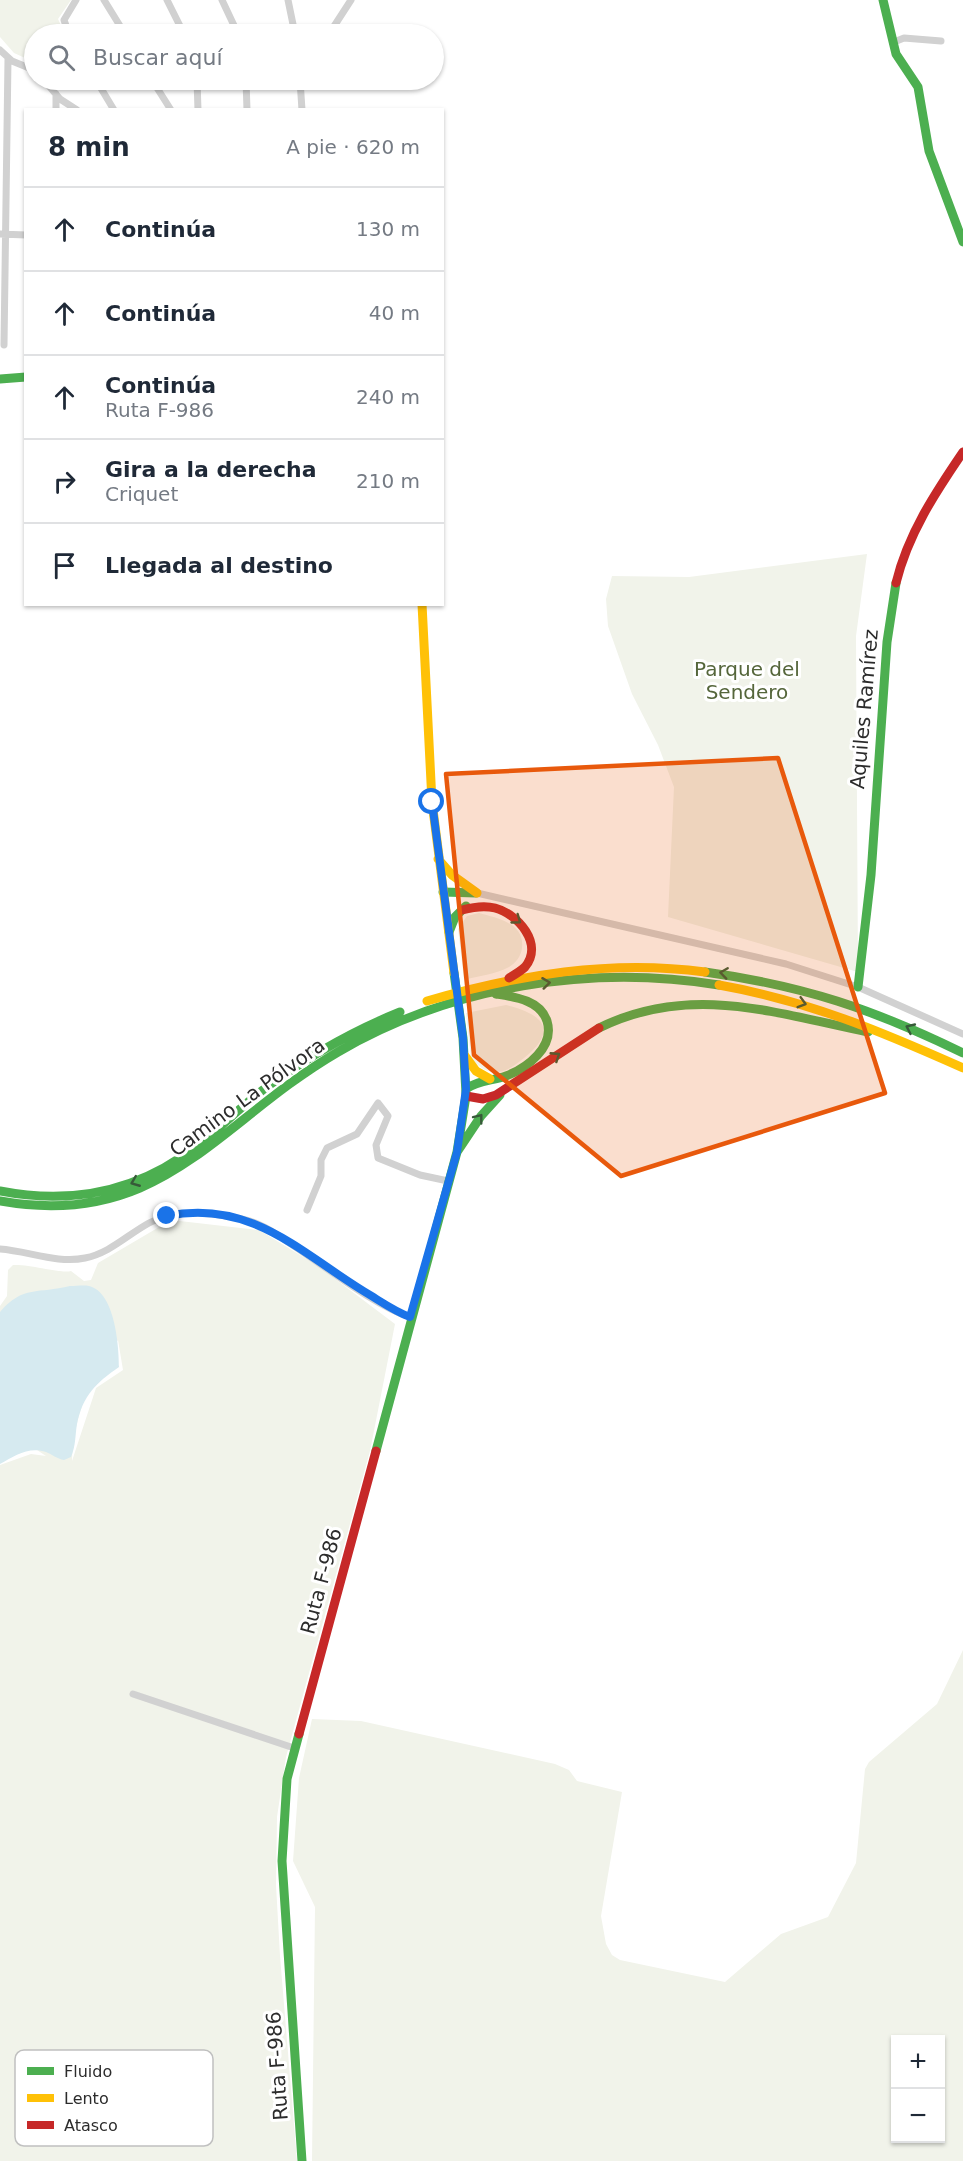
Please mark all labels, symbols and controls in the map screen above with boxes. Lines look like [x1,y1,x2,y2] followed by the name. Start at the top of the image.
[24,24,444,90] search box
[45,41,78,74] icon: search
[93,45,223,70] text: Buscar aquí
[48,132,130,162] text: 8 min
[286,135,420,159] text: A pie · 620 m
[48,213,81,246] icon: ahead
[105,217,216,242] text: Continúa
[356,217,420,241] text: 130 m
[48,297,81,330] icon: ahead
[105,301,216,326] text: Continúa
[369,301,420,325] text: 40 m
[105,373,216,398] text: Continúa
[48,381,81,414] icon: ahead
[356,385,420,409] text: 240 m
[105,398,214,422] text: Ruta F-986
[105,457,317,482] text: Gira a la derecha
[48,465,81,498] icon: right
[356,469,420,493] text: 210 m
[105,482,178,506] text: Criquet
[48,549,81,582] icon: arrive
[105,553,333,578] text: Llegada al destino
[845,628,883,790] street label: Aquiles Ramírez
[694,657,800,704] park label: Parque del Sendero
[418,788,444,814] route start
[510,913,521,924] one-way arrow
[719,968,728,980] one-way arrow
[542,977,551,990] one-way arrow
[796,996,807,1008] one-way arrow
[906,1023,917,1035] one-way arrow
[165,1033,329,1161] street label: Camino La Pólvora
[549,1052,560,1063] one-way arrow
[472,1114,483,1125] one-way arrow
[130,1175,141,1187] one-way arrow
[153,1202,179,1228] route end
[295,1525,347,1637] street label: Ruta F-986
[261,2011,293,2121] street label: Ruta F-986
[891,2035,945,2143] map controls
[891,2035,945,2089] button: +
[15,2050,213,2146] legend
[64,2062,112,2081] text: Fluido
[64,2089,109,2108] text: Lento
[891,2089,945,2143] button: −
[64,2116,118,2135] text: Atasco

